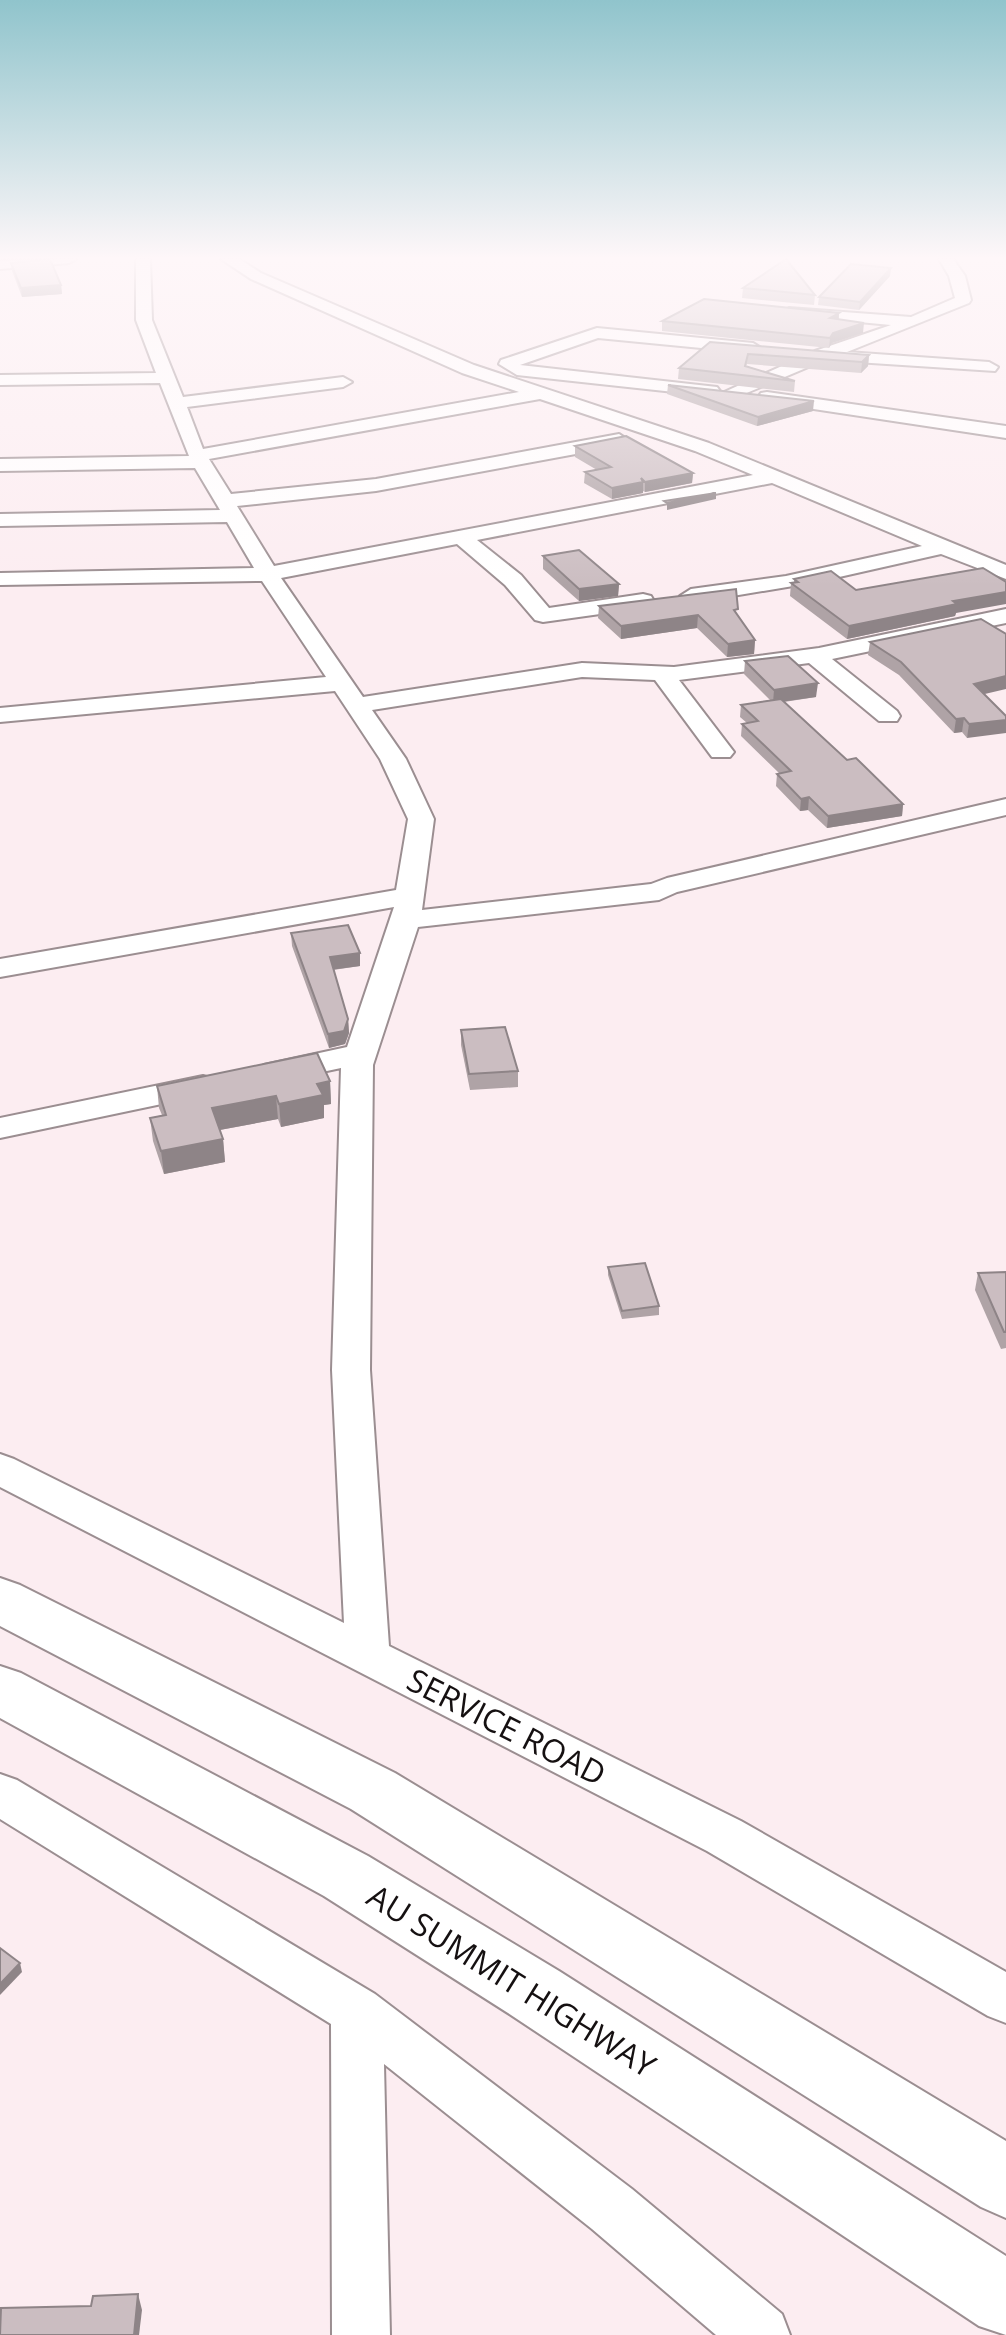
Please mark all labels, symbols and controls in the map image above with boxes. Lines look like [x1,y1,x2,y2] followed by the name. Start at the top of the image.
[400,1657,614,1795] street label: SERVICE ROAD
[360,1874,664,2086] street label: AU SUMMIT HIGHWAY

